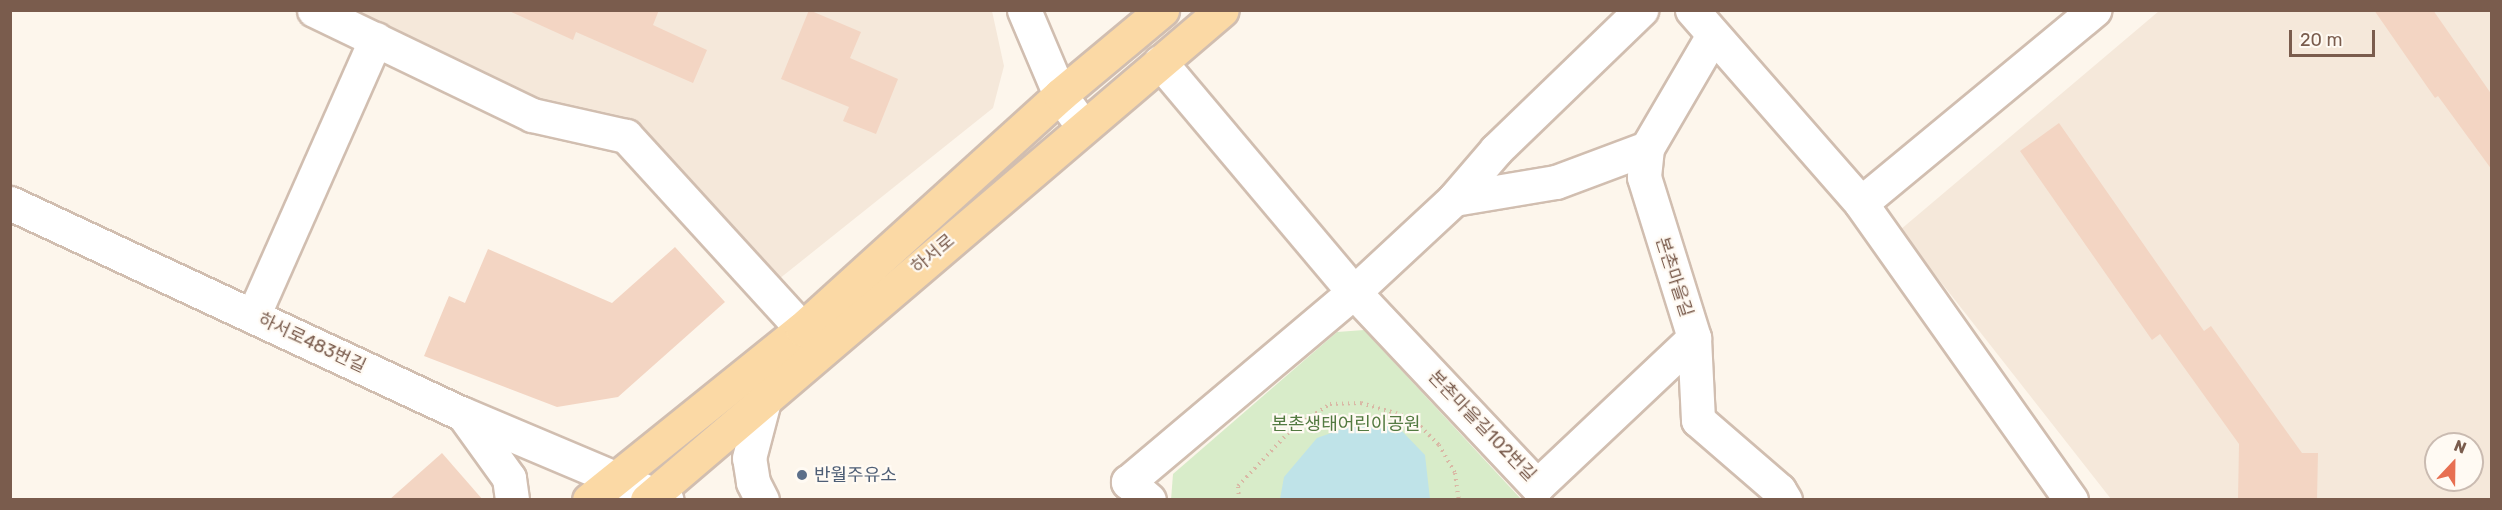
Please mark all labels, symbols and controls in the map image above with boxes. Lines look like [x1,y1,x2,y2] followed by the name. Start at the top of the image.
[2292,18,2378,56] scale bar
[2300,29,2342,51] text: 20 m
[907,230,959,278] street label: 하서로
[1651,234,1697,320] street label: 본촌마을길
[255,309,369,377] street label: 하서로483번길
[1424,366,1540,486] street label: 본촌마을길102번길
[1271,413,1421,435] park label: 본촌생태어린이공원
[2424,432,2484,492] north arrow
[2451,436,2469,458] text: N
[814,464,897,486] place label: 반월주유소
[795,468,809,482] marker: 반월주유소

